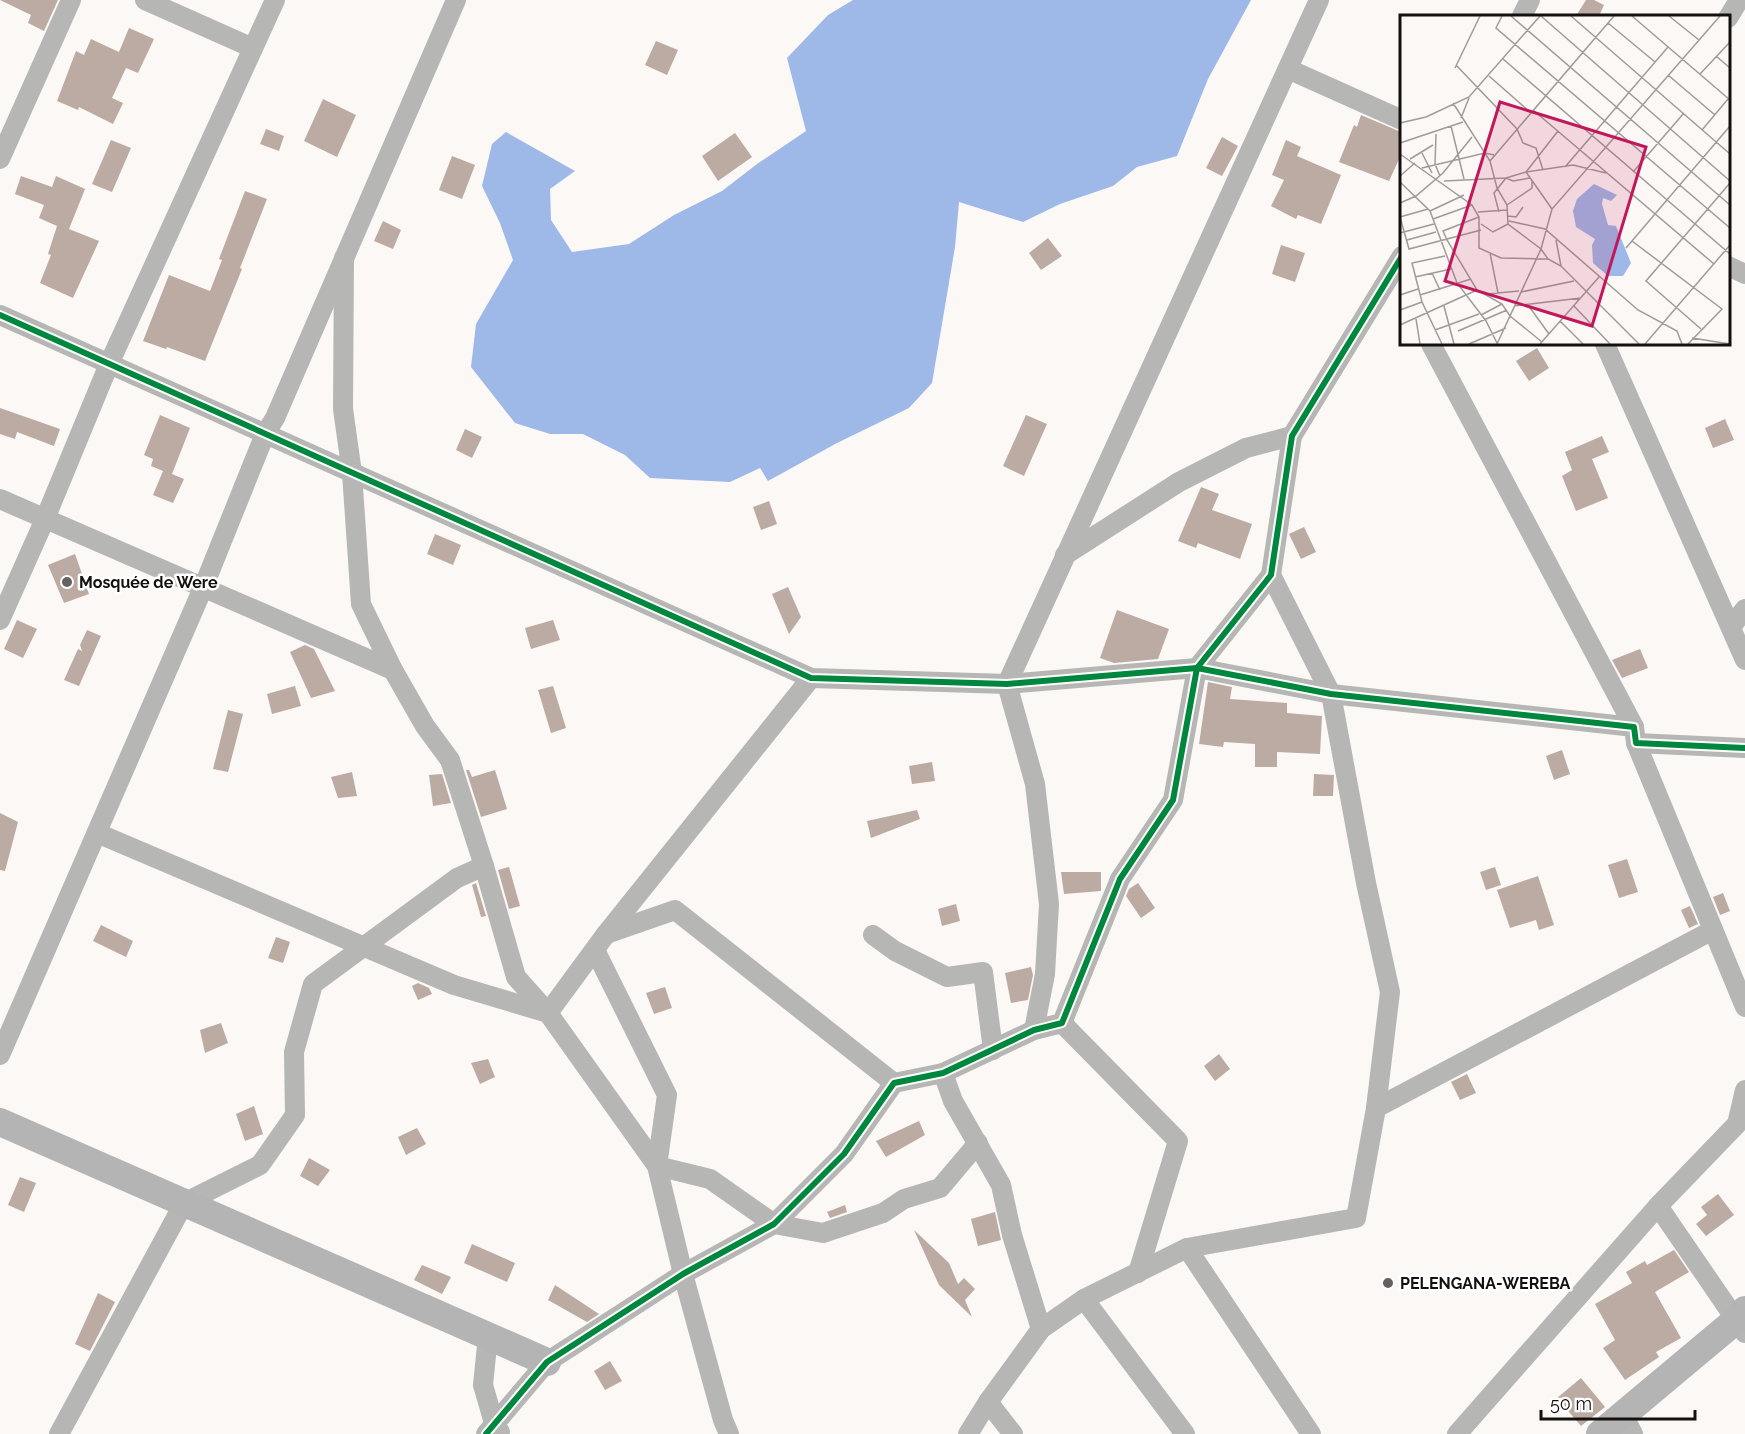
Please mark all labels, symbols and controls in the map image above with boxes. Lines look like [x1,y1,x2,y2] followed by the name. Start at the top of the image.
[1400,15,1730,345] inset map
[79,573,218,592] place label: Mosquée de Were
[60,575,74,589] marker: Mosquée de Were
[1400,1274,1571,1293] place label: PELENGANA-WEREBA
[1381,1276,1395,1290] marker: PELENGANA-WEREBA
[1541,1383,1696,1421] scale bar
[1550,1393,1592,1414] text: 50 m

